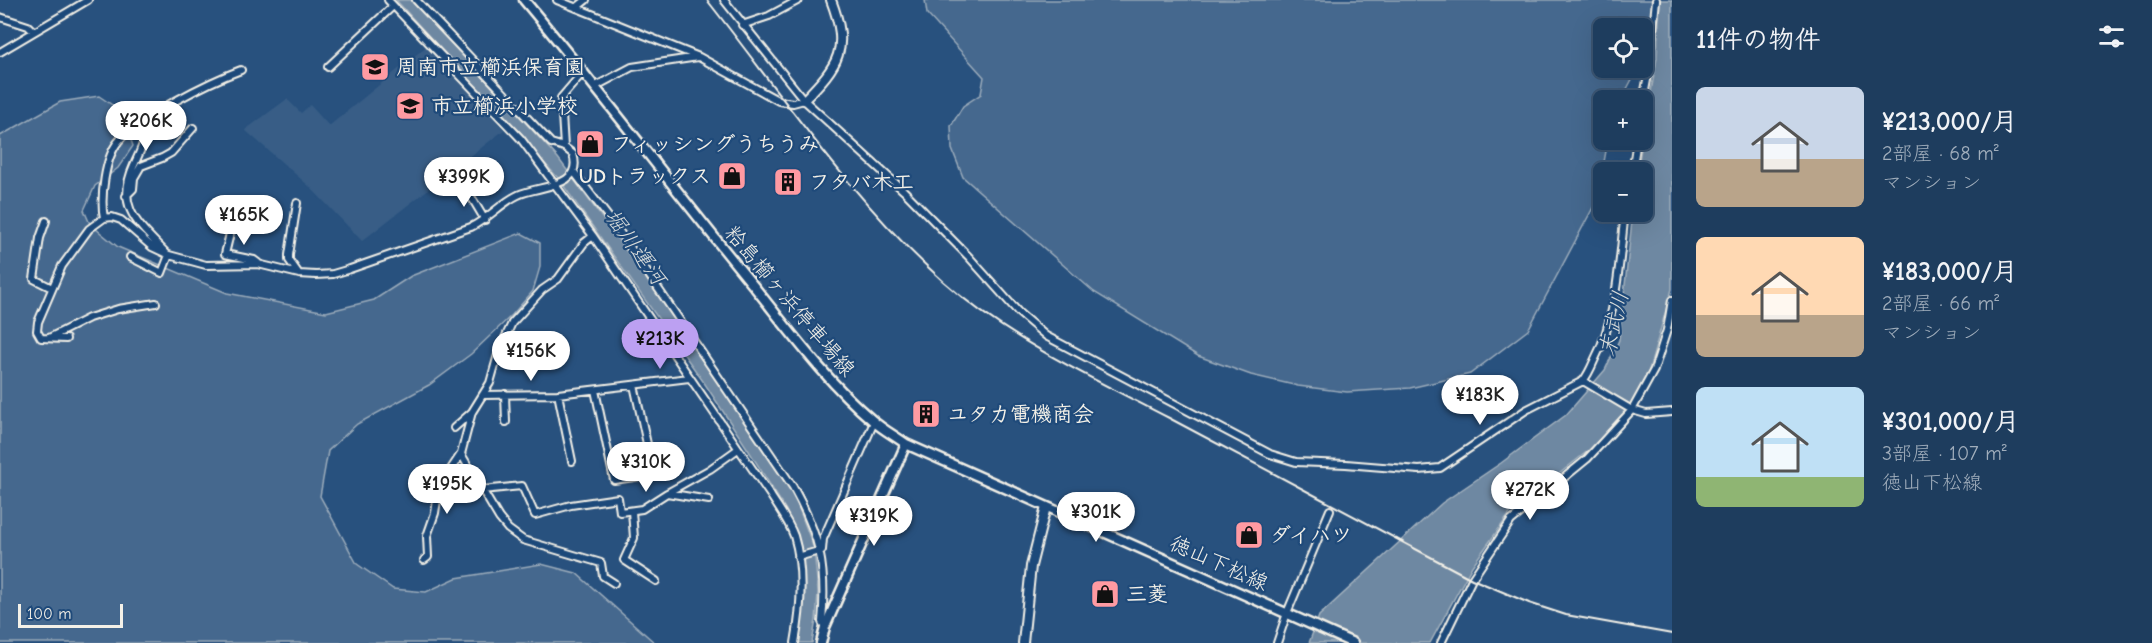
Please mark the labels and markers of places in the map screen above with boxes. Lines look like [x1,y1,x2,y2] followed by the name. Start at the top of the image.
[359,51,391,83] school or university icon: 周南市立櫛浜保育園
[396,55,585,79] place label: 周南市立櫛浜保育園
[394,90,426,122] school or university icon: 市立櫛浜小学校
[431,94,578,118] place label: 市立櫛浜小学校
[104,101,188,152] pin: ¥206K
[574,128,606,160] shop icon: フィッシングうちうみ
[611,132,819,156] place label: フィッシングうちうみ
[422,157,506,208] pin: ¥399K
[716,160,748,192] shop icon: UDトラックス
[579,164,711,188] place label: UDトラックス
[772,166,804,198] building icon: フタバ木工
[809,170,914,194] place label: フタバ木工
[202,195,286,246] pin: ¥165K
[618,319,702,370] pin: ¥213K
[489,331,573,382] pin: ¥156K
[1438,375,1522,426] pin: ¥183K
[910,398,942,430] building icon: ユタカ電機商会
[947,402,1094,426] place label: ユタカ電機商会
[604,442,688,493] pin: ¥310K
[405,464,489,515] pin: ¥195K
[1488,470,1572,521] pin: ¥272K
[1054,492,1138,543] pin: ¥301K
[832,496,916,547] pin: ¥319K
[1233,519,1265,551] shop icon: ダイハツ
[1270,523,1352,547] place label: ダイハツ
[1089,578,1121,610] shop icon: 三菱
[1126,582,1168,606] place label: 三菱

